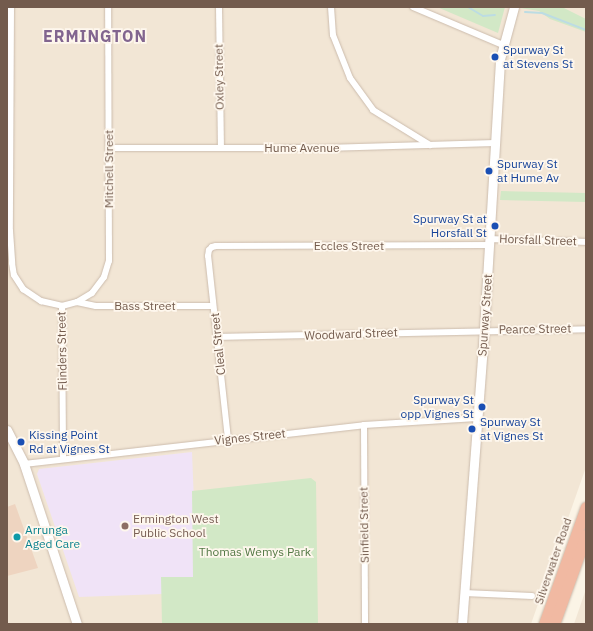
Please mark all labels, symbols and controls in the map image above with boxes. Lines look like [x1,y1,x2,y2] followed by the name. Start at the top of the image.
[43,26,147,46] district label: ERMINGTON
[503,43,573,71] place label: Spurway St at Stevens St
[211,44,227,110] street label: Oxley Street
[490,52,500,62] marker: Spurway St at Stevens St
[102,130,116,208] street label: Mitchell Street
[264,141,340,155] street label: Hume Avenue
[497,157,559,185] place label: Spurway St at Hume Av
[484,166,494,176] marker: Spurway St at Hume Av
[413,212,487,240] place label: Spurway St at Horsfall St
[490,221,500,231] marker: Spurway St at Horsfall St
[499,231,577,249] street label: Horsfall Street
[314,239,384,253] street label: Eccles Street
[475,273,495,357] street label: Spurway Street
[114,299,176,313] street label: Bass Street
[54,311,70,391] street label: Flinders Street
[208,312,228,376] street label: Cleal Street
[499,321,571,337] street label: Pearce Street
[304,325,398,343] street label: Woodward Street
[401,393,474,421] place label: Spurway St opp Vignes St
[477,402,487,412] marker: Spurway St opp Vignes St
[480,415,543,443] place label: Spurway St at Vignes St
[467,424,477,434] marker: Spurway St at Vignes St
[214,426,286,448] street label: Vignes Street
[29,428,110,456] place label: Kissing Point Rd at Vignes St
[16,437,26,447] marker: Kissing Point Rd at Vignes St
[356,487,372,563] street label: Sinfield Street
[133,512,219,540] place label: Ermington West Public School
[531,516,575,606] street label: Silverwater Road
[120,521,130,531] marker: Ermington West Public School
[25,523,80,551] place label: Arrunga Aged Care
[12,532,22,542] marker: Arrunga Aged Care
[199,545,311,559] park label: Thomas Wemys Park

